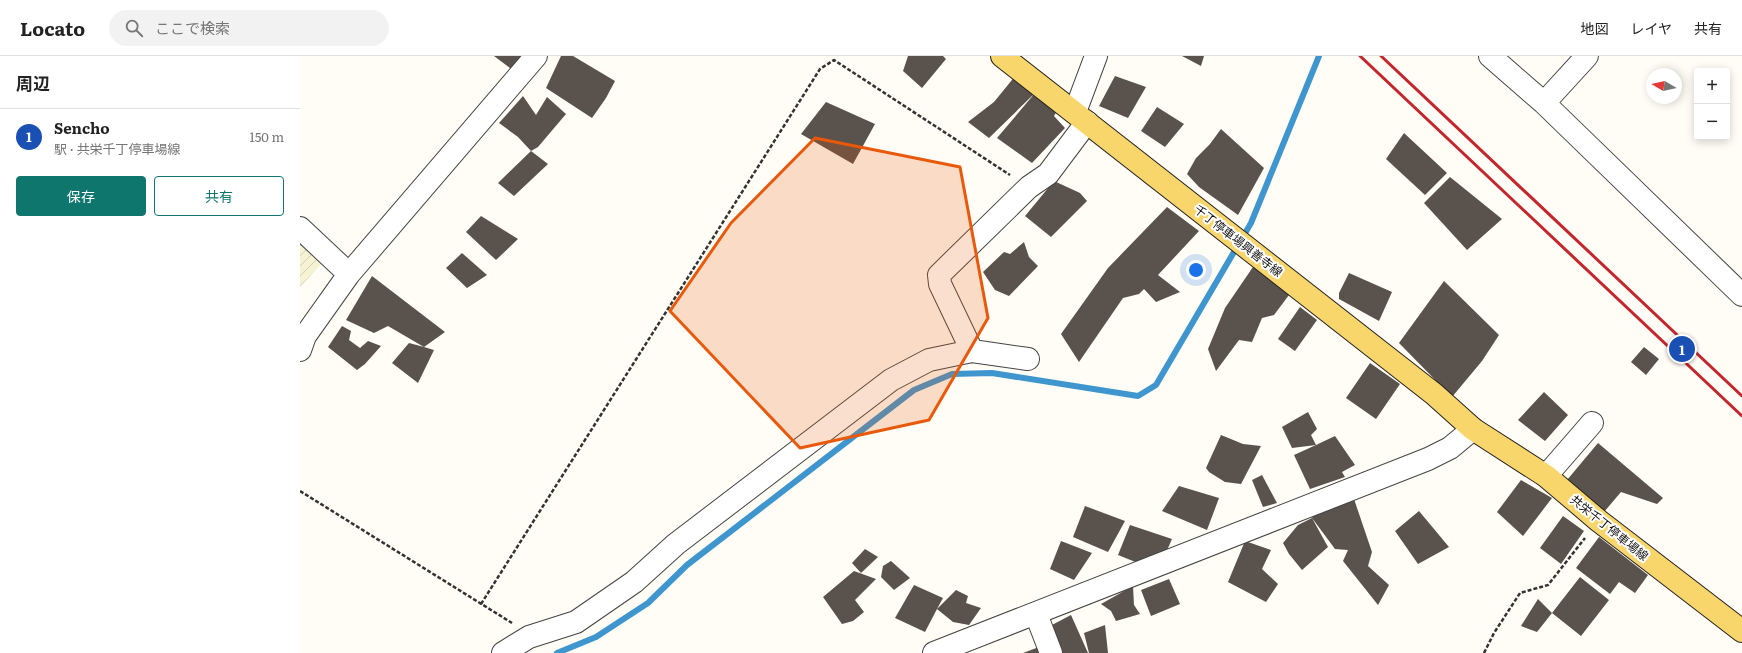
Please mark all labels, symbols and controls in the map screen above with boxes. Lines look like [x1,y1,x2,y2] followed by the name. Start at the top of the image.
[109,10,389,46] search box
[20,14,85,42] text: Locato
[155,16,230,39] text: ここで検索
[123,17,145,39] icon: search
[1580,18,1608,38] text: 地図
[1630,18,1672,38] text: レイヤ
[1694,18,1722,38] text: 共有
[1646,68,1682,104] north arrow
[1694,68,1730,140] map controls
[1694,68,1730,104] button: +
[16,70,50,95] text: 周辺
[1694,104,1730,140] button: −
[54,116,110,139] text: Sencho
[26,127,32,146] text: 1
[249,127,284,146] text: 150 m
[54,139,181,158] text: 駅 · 共栄千丁停車場線
[16,176,146,216] button: 保存
[154,176,284,216] button: 共有
[1191,200,1287,281] street label: 千丁停車場興善寺線
[1186,260,1206,280] your location
[1669,334,1695,364] pin: 1
[1567,490,1653,564] street label: 共栄千丁停車場線

